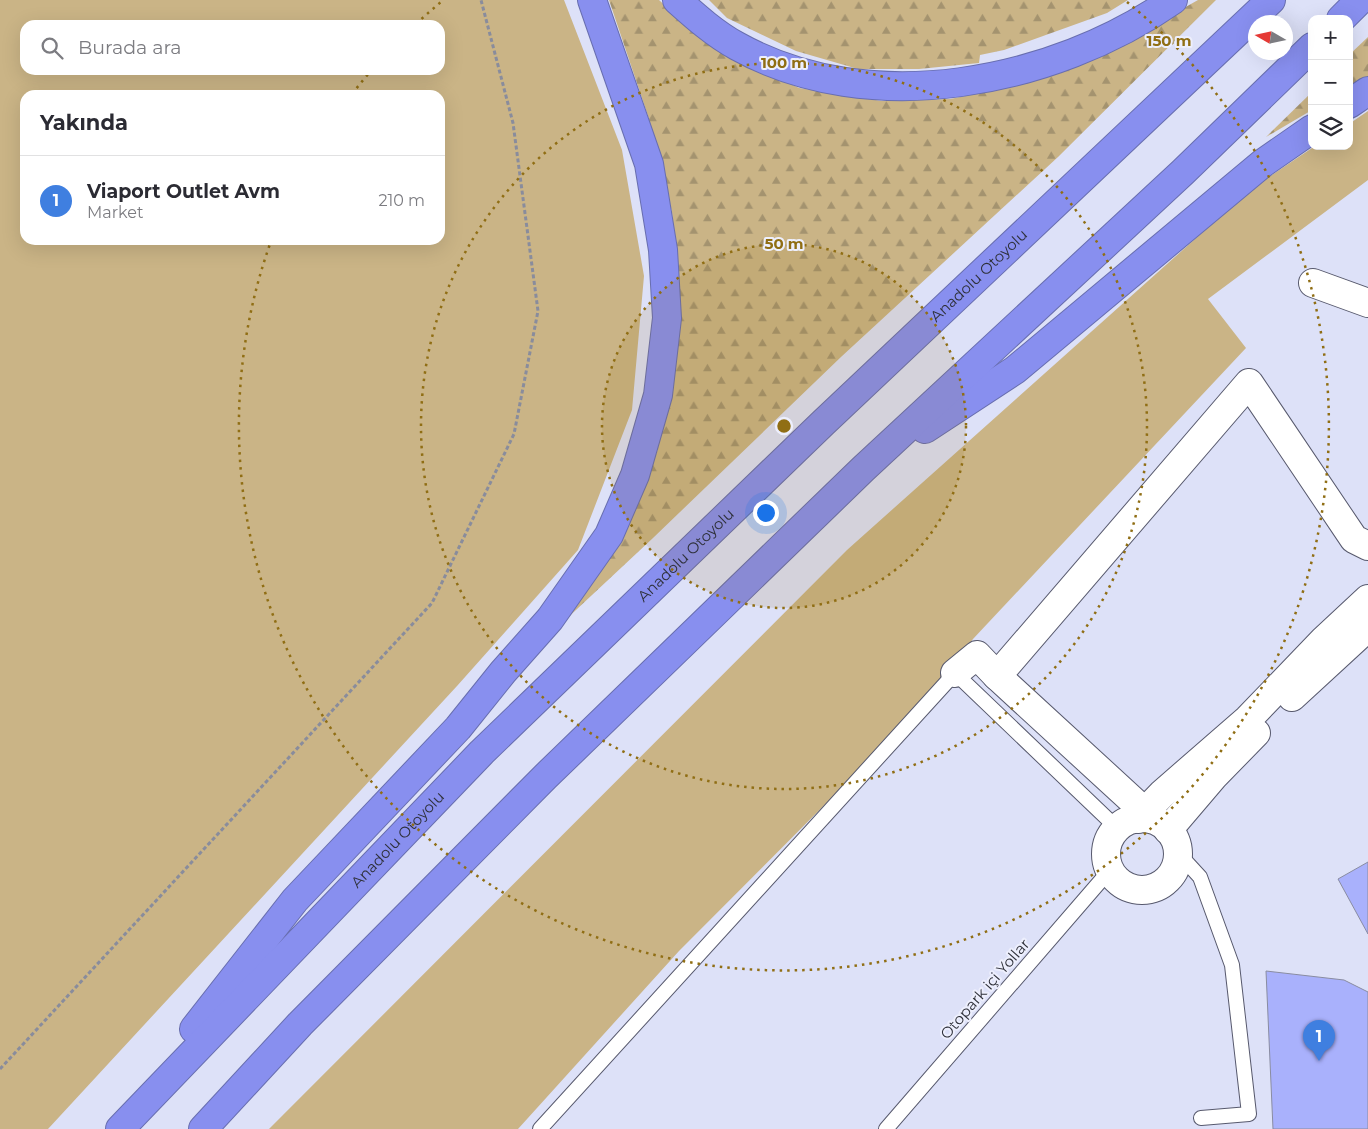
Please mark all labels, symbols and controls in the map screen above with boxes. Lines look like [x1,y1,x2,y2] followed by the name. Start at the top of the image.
[1248,15,1293,60] north arrow
[1308,15,1353,150] map controls
[1308,15,1353,60] button: +
[20,20,445,75] search box
[1147,31,1191,50] text: 150 m
[38,34,66,62] icon: search
[78,36,182,59] text: Burada ara
[761,53,807,72] text: 100 m
[1308,60,1353,105] button: −
[1308,105,1353,150] button: layers
[40,110,128,135] text: Yakında
[87,180,280,203] text: Viaport Outlet Avm
[53,191,59,210] text: 1
[378,191,425,210] text: 210 m
[87,203,143,222] text: Market
[926,225,1031,326] street label: Anadolu Otoyolu
[764,234,804,253] text: 50 m
[775,417,793,435] centre of rings
[753,500,779,526] your location
[633,504,738,606] street label: Anadolu Otoyolu
[347,787,448,892] street label: Anadolu Otoyolu
[936,935,1033,1043] street label: Otopark içi Yollar
[1303,1020,1335,1061] pin: 1

